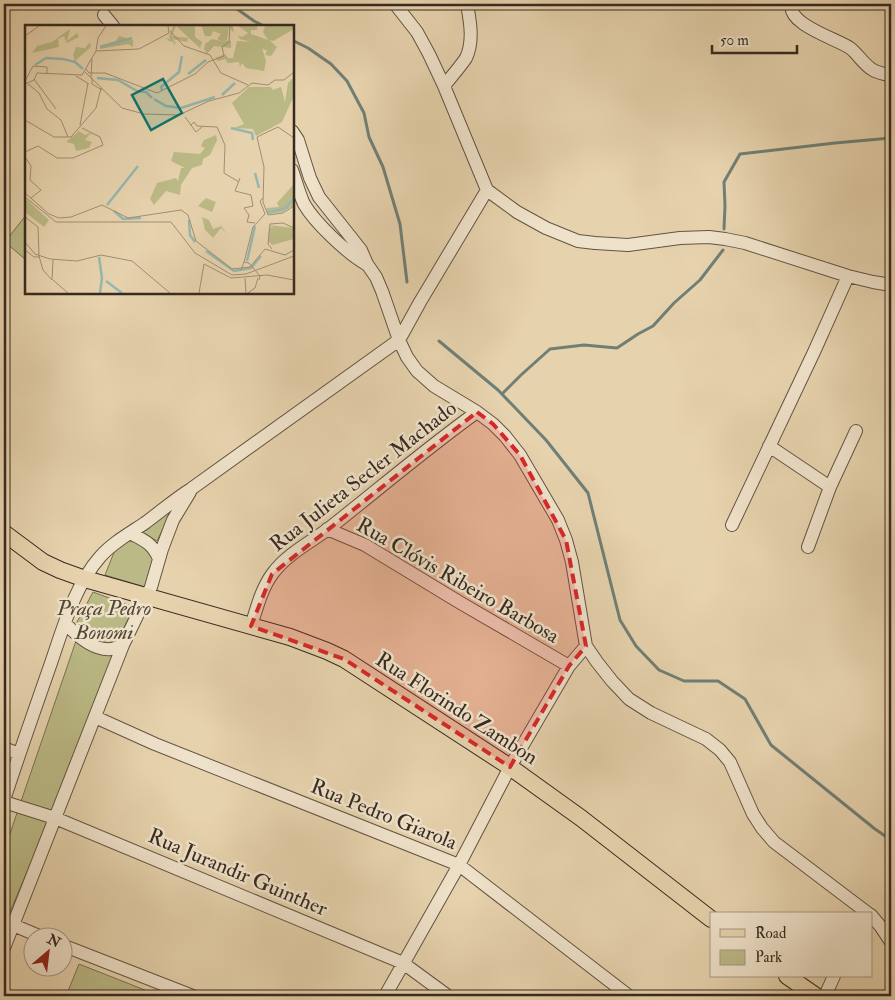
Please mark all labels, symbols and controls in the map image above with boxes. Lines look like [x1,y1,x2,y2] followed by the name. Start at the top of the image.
[712,22,798,54] scale bar
[25,25,294,294] inset map
[720,31,749,50] text: 50 m
[264,395,462,558] street label: Rua Julieta Secler Machado
[352,511,564,650] street label: Rua Clóvis Ribeiro Barbosa
[56,595,151,646] park label: Praça Pedro Bonomi
[370,646,543,771] street label: Rua Florindo Zambon
[307,773,461,856] street label: Rua Pedro Giarola
[144,822,332,923] street label: Rua Jurandir Guinther
[710,912,872,978] legend
[755,924,787,943] text: Road
[22,928,72,978] north arrow
[43,930,64,952] text: N
[755,948,782,967] text: Park

